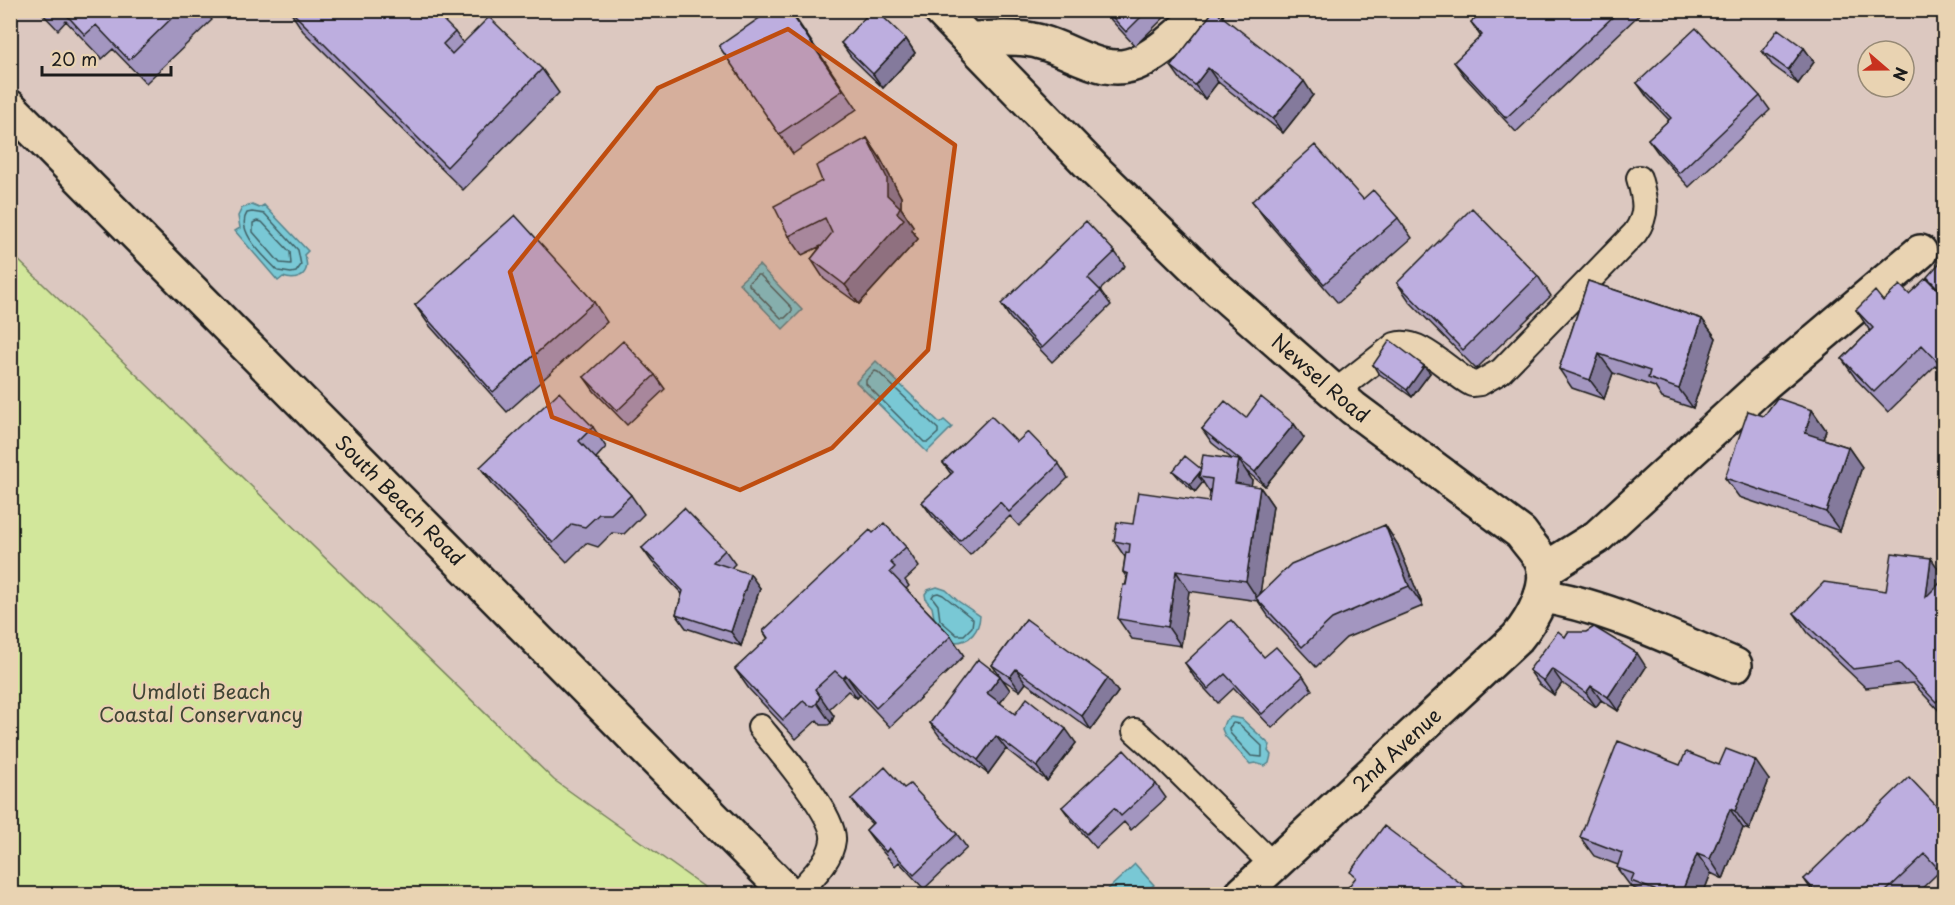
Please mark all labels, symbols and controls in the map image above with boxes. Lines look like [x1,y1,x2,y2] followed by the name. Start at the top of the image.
[42,39,171,77] scale bar
[1856,39,1916,99] north arrow
[51,45,97,72] text: 20 m
[1888,64,1914,85] text: N
[1265,327,1376,430] street label: Newsel Road
[329,428,472,572] street label: South Beach Road
[99,676,303,729] park label: Umdloti Beach Coastal Conservancy
[1345,700,1447,798] street label: 2nd Avenue

